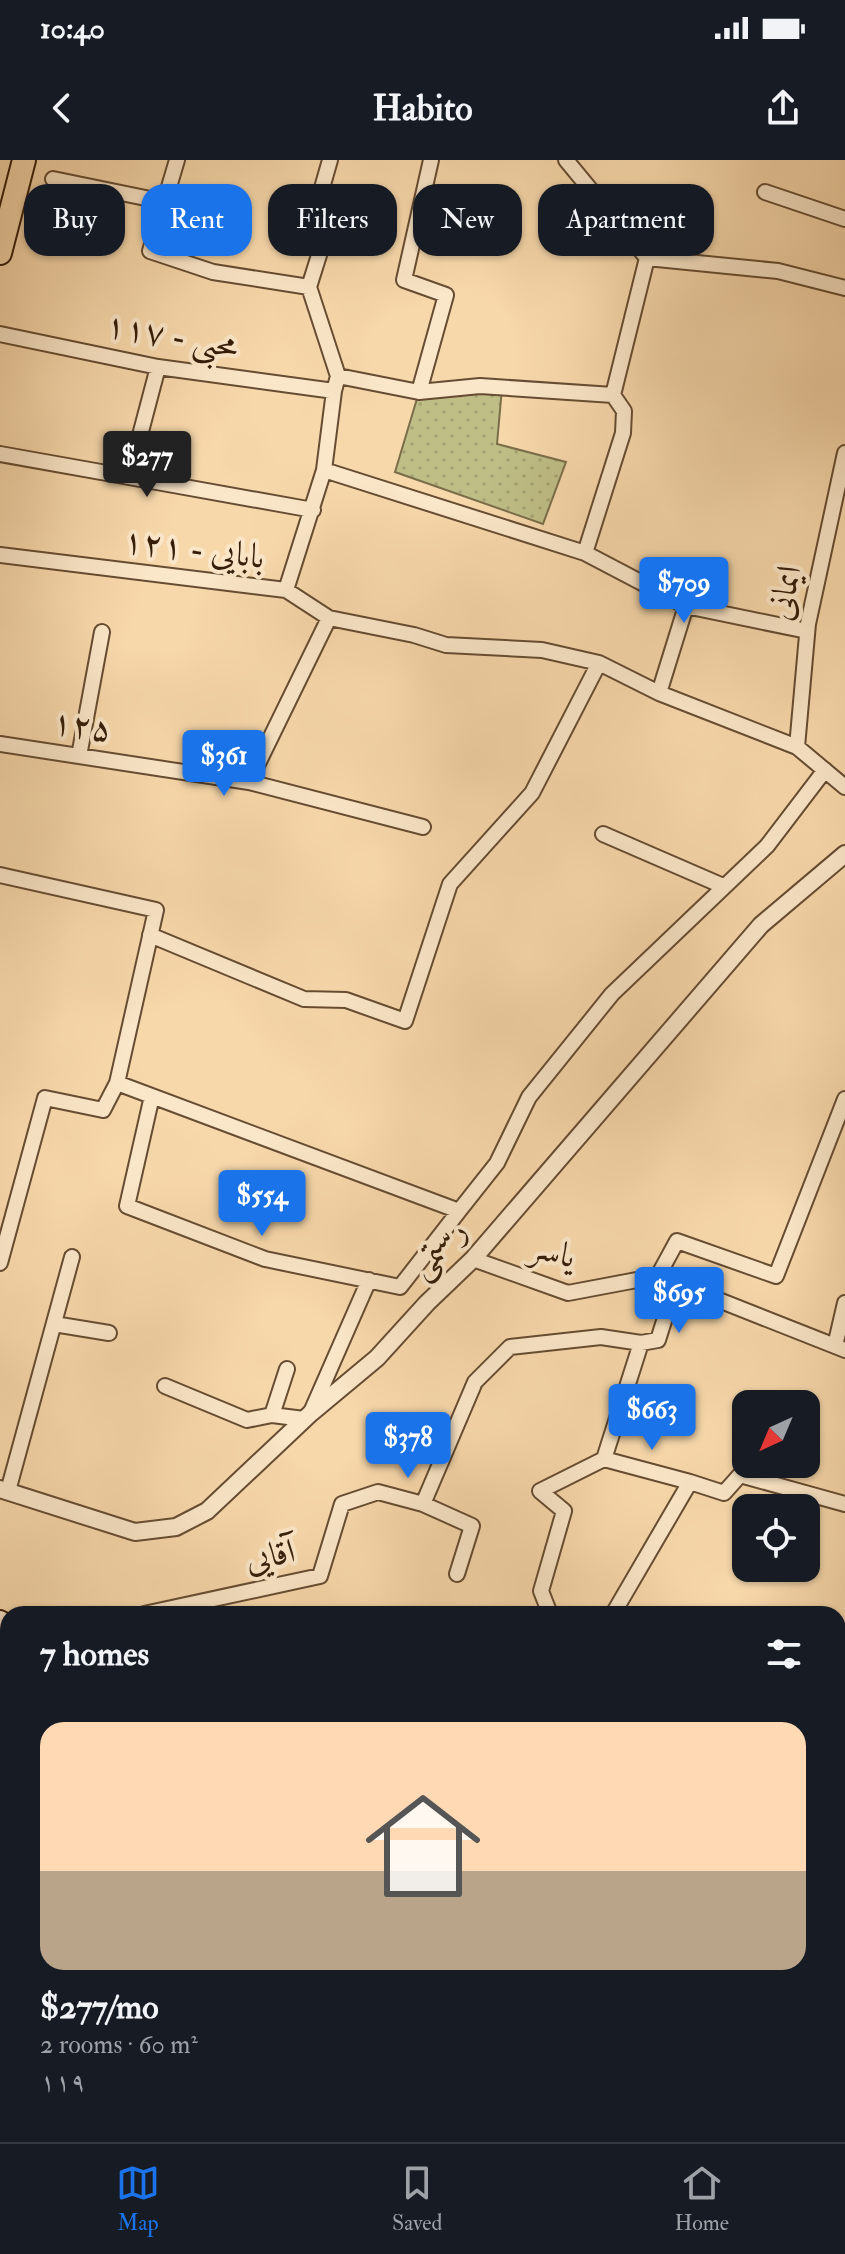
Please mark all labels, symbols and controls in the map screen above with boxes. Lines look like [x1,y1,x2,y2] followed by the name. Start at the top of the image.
[40,10,105,47] text: 10:40
[40,86,84,130] icon: back
[372,86,473,131] text: Habito
[761,86,805,130] icon: share
[24,184,125,256] chip: Buy
[141,184,252,256] chip: Rent
[268,184,397,256] chip: Filters
[413,184,522,256] chip: New
[538,184,714,256] chip: Apartment
[102,303,242,374] street label: محبی - ۱۱۷
[100,431,194,499] pin: $277
[121,441,173,473] text: $277
[121,519,267,579] street label: بابایی - ۱۲۱
[637,557,731,625] pin: $709
[759,562,811,624] street label: ایمانی
[657,567,711,599] text: $709
[49,700,115,752] street label: ۱۲۵
[177,730,271,798] pin: $361
[201,740,248,772] text: $361
[215,1170,309,1238] pin: $554
[237,1180,287,1212] text: $554
[400,1210,477,1288] street label: رستمی
[523,1225,581,1279] street label: یاسر
[632,1267,726,1335] pin: $695
[653,1277,705,1309] text: $695
[605,1384,699,1452] pin: $663
[732,1390,820,1478] north arrow
[732,1390,820,1582] map controls
[627,1394,677,1426] text: $663
[361,1412,455,1480] pin: $378
[384,1422,432,1454] text: $378
[732,1494,820,1582] button: locate
[241,1529,303,1582] street label: آقایی
[762,1632,806,1676] icon: filters
[40,1633,149,1676] text: 7 homes
[351,1774,495,1918] icon: home
[40,1986,159,2029] text: $277/mo
[40,2029,198,2061] text: 2 rooms · 60 m²
[40,2066,86,2098] text: ۱۱۹
[116,2161,160,2237] tab: Map
[392,2161,442,2237] tab: Saved
[674,2161,729,2237] tab: Home

